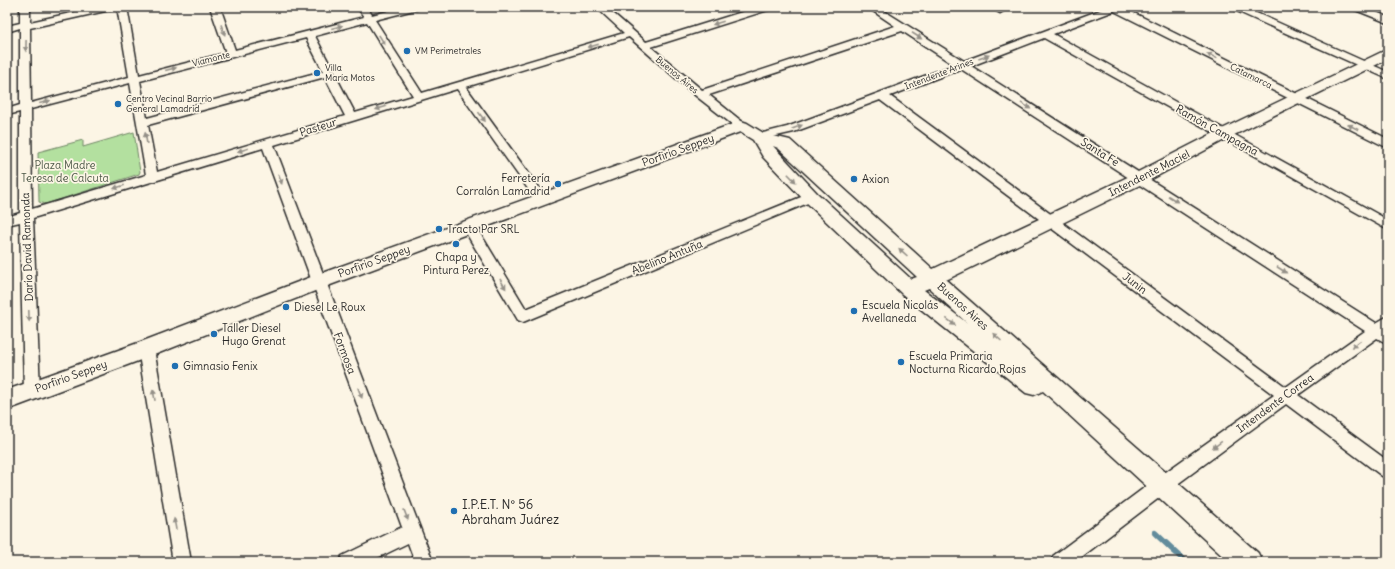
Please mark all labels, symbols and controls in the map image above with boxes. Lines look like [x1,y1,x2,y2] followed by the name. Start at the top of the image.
[711,20,723,26] one-way arrow
[331,24,343,30] one-way arrow
[220,25,226,37] one-way arrow
[911,32,923,39] one-way arrow
[379,34,386,46] one-way arrow
[22,40,29,52] one-way arrow
[586,43,598,49] one-way arrow
[415,45,481,56] place label: VM Perimetrales
[402,46,412,56] marker: VM Perimetrales
[191,48,231,69] street label: Viamonte
[654,53,701,96] street label: Buenos Aires
[978,53,990,59] one-way arrow
[1206,53,1217,59] one-way arrow
[903,55,975,92] street label: Intendente Arines
[1228,61,1274,90] street label: Catamarca
[325,62,375,83] place label: Villa María Motos
[165,66,177,72] one-way arrow
[312,68,322,78] marker: Villa María Motos
[126,93,212,114] place label: Centro Vecinal Barrio General Lamadrid
[39,99,51,105] one-way arrow
[113,99,123,109] marker: Centro Vecinal Barrio General Lamadrid
[1173,101,1261,159] street label: Ramón Campagna
[1020,102,1032,109] one-way arrow
[375,105,387,111] one-way arrow
[478,112,486,122] one-way arrow
[298,115,339,139] street label: Pasteur
[791,124,803,130] one-way arrow
[1347,124,1359,130] one-way arrow
[640,130,716,170] street label: Porfirio Seppey
[143,132,149,144] one-way arrow
[1078,135,1122,169] street label: Santa Fe
[237,147,249,153] one-way arrow
[1106,147,1192,199] street label: Intendente Maciel
[21,158,109,185] park label: Plaza Madre Teresa de Calcuta
[456,171,551,198] place label: Ferretería Corralón Lamadrid
[862,172,890,186] place label: Axion
[788,173,797,183] one-way arrow
[278,174,284,186] one-way arrow
[849,174,859,184] marker: Axion
[553,179,563,189] marker: Ferretería Corralón Lamadrid
[112,184,124,190] one-way arrow
[18,192,36,302] street label: Darío David Ramonda
[1168,195,1178,203] one-way arrow
[447,222,520,236] place label: Tracto Par SRL
[434,224,444,234] marker: Tracto Par SRL
[629,236,705,278] street label: Abelino Antuña
[451,239,461,249] marker: Chapa y Pintura Perez
[336,241,412,281] street label: Porfirio Seppey
[898,248,908,257] one-way arrow
[423,250,489,277] place label: Chapa y Pintura Perez
[1277,266,1287,274] one-way arrow
[1120,269,1150,297] street label: Junin
[500,278,507,290] one-way arrow
[934,279,992,333] street label: Buenos Aires
[862,298,938,325] place label: Escuela Nicolás Avellaneda
[294,300,366,314] place label: Diesel Le Roux
[281,302,291,312] marker: Diesel Le Roux
[849,306,859,316] marker: Escuela Nicolás Avellaneda
[26,310,32,323] one-way arrow
[945,318,956,326] one-way arrow
[222,321,286,348] place label: Taller Diesel Hugo Grenat
[209,329,219,339] marker: Taller Diesel Hugo Grenat
[331,330,359,376] street label: Formosa
[992,333,1003,342] one-way arrow
[1351,340,1362,348] one-way arrow
[909,349,1026,376] place label: Escuela Primaria Nocturna Ricardo Rojas
[33,356,109,396] street label: Porfirio Seppey
[896,357,906,367] marker: Escuela Primaria Nocturna Ricardo Rojas
[183,359,258,373] place label: Gimnasio Fenix
[170,361,180,371] marker: Gimnasio Fenix
[1234,370,1316,436] street label: Intendente Correa
[358,387,364,399] one-way arrow
[151,389,157,401] one-way arrow
[1212,441,1222,449] one-way arrow
[462,496,559,528] place label: I.P.E.T. Nº 56 Abraham Juárez
[449,506,459,516] marker: I.P.E.T. Nº 56 Abraham Juárez
[404,509,410,521] one-way arrow
[172,517,178,530] one-way arrow

